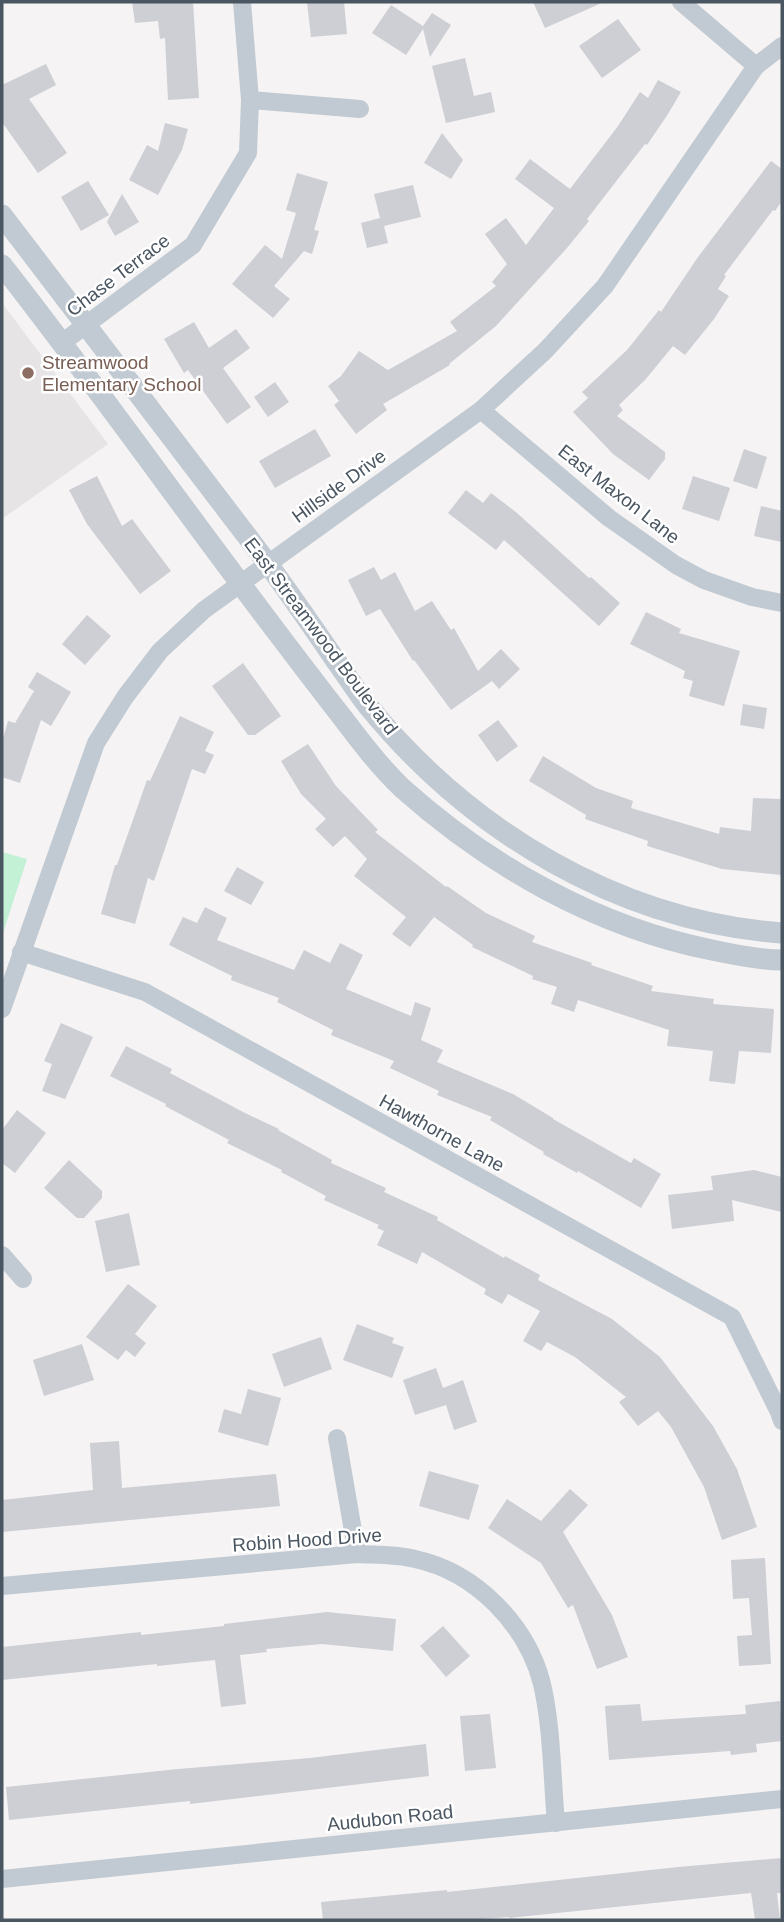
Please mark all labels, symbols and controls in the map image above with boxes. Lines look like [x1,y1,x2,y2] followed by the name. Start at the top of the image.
[62,230,174,320] street label: Chase Terrace
[42,352,201,395] place label: Streamwood Elementary School
[20,365,36,381] marker: Streamwood Elementary School
[554,440,684,548] street label: East Maxon Lane
[288,445,390,527] street label: Hillside Drive
[240,534,402,738] street label: East Streamwood Boulevard
[376,1090,508,1176] street label: Hawthorne Lane
[231,1524,383,1556] street label: Robin Hood Drive
[326,1801,454,1835] street label: Audubon Road

